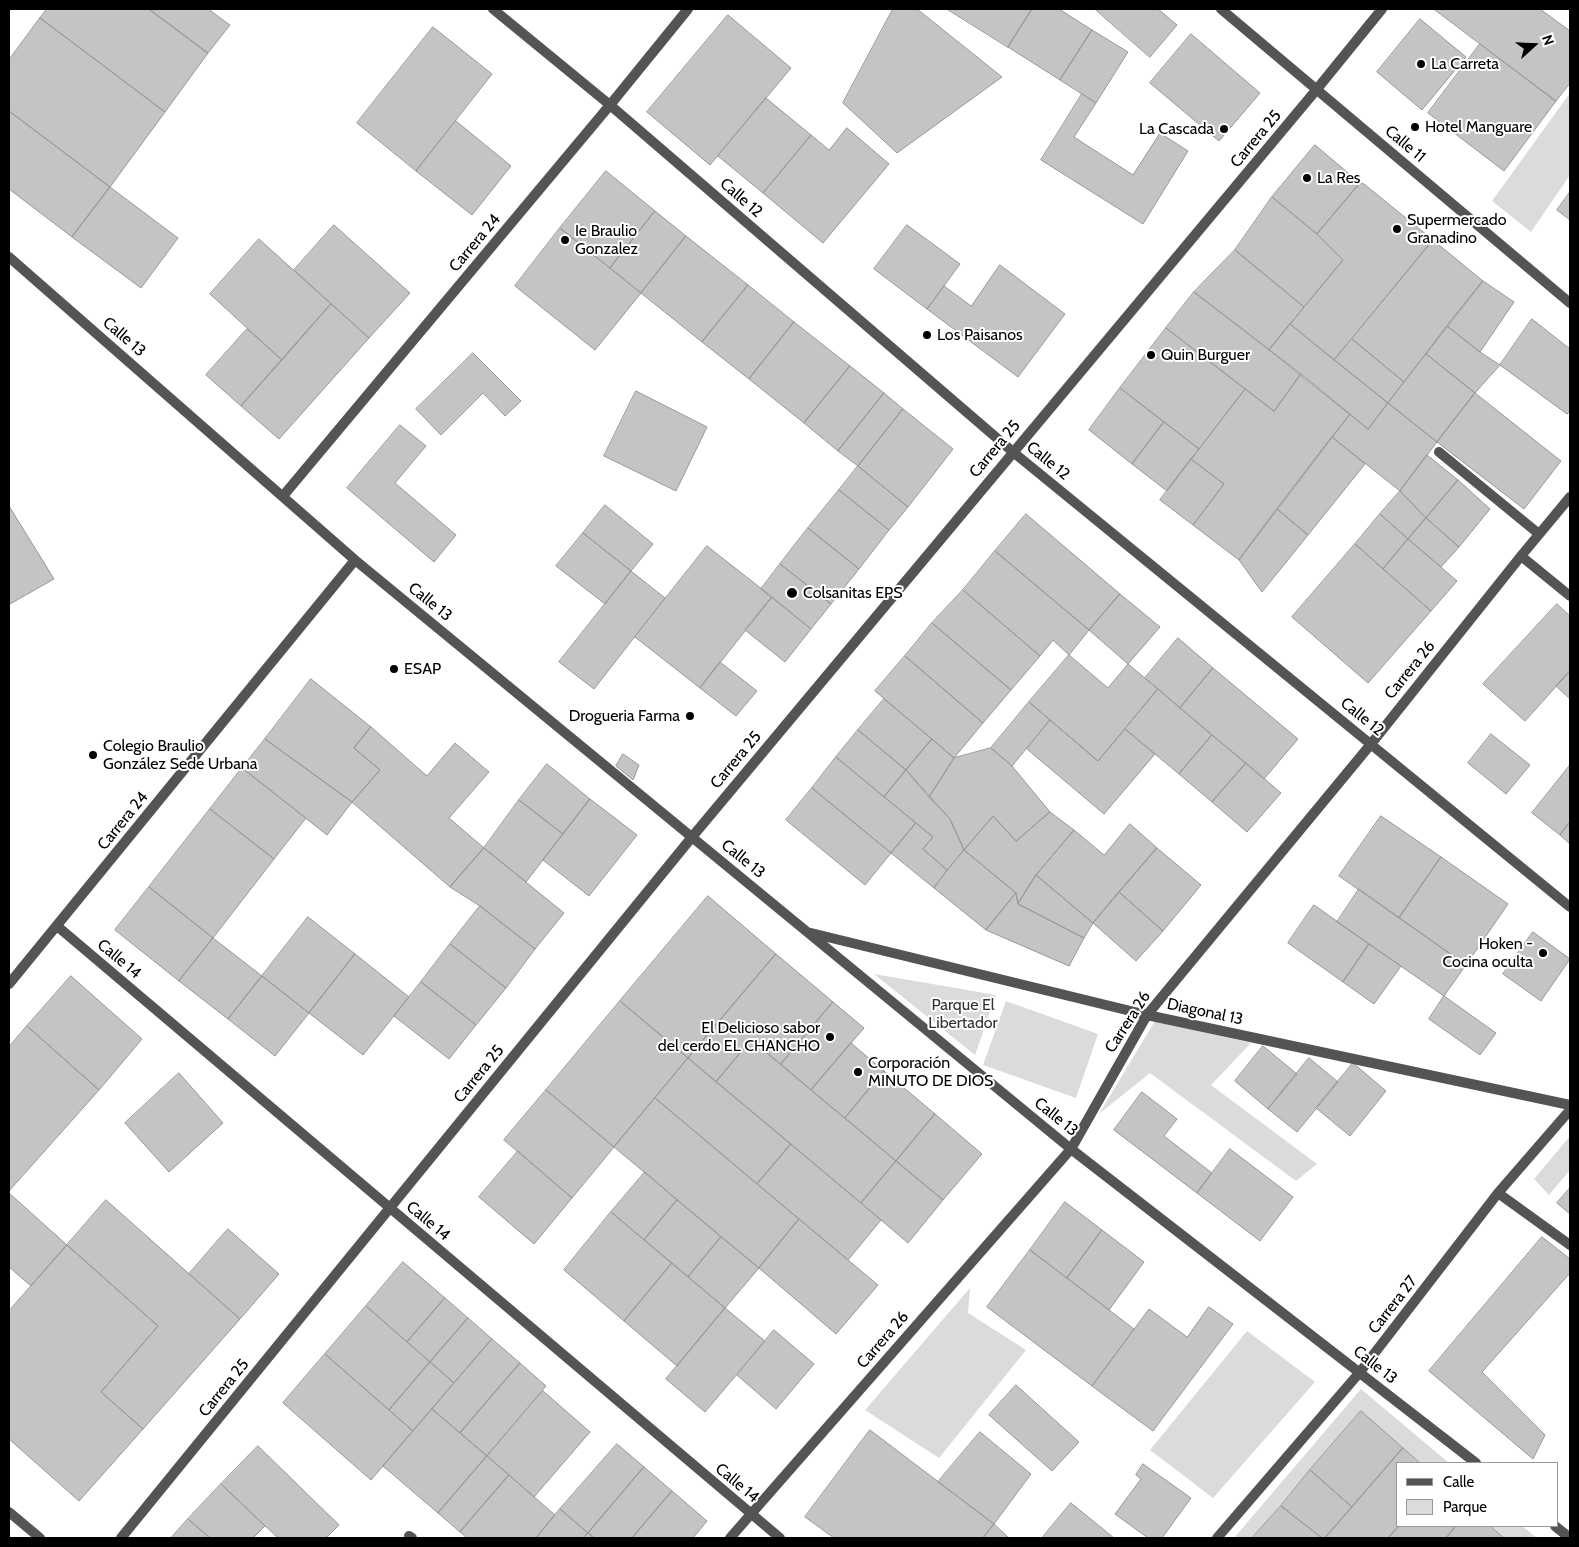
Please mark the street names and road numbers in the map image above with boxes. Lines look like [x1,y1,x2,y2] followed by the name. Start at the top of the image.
[1227,106,1285,172] street label: Carrera 25
[1381,121,1429,167] street label: Calle 11
[716,174,766,222] street label: Calle 12
[445,210,505,276] street label: Carrera 24
[99,313,149,361] street label: Calle 13
[966,416,1024,482] street label: Carrera 25
[1022,438,1074,484] street label: Calle 12
[404,579,456,625] street label: Calle 13
[1381,637,1439,703] street label: Carrera 26
[1336,694,1388,740] street label: Calle 12
[707,727,765,793] street label: Carrera 25
[94,788,152,854] street label: Carrera 24
[717,836,769,882] street label: Calle 13
[93,935,145,983] street label: Calle 14
[1101,988,1155,1056] street label: Carrera 26
[1165,995,1245,1029] street label: Diagonal 13
[450,1041,508,1107] street label: Carrera 25
[1030,1094,1082,1140] street label: Calle 13
[402,1197,454,1245] street label: Calle 14
[1364,1272,1422,1338] street label: Carrera 27
[853,1308,913,1372] street label: Carrera 26
[1349,1342,1401,1388] street label: Calle 13
[195,1355,253,1421] street label: Carrera 25
[711,1459,763,1507] street label: Calle 14

